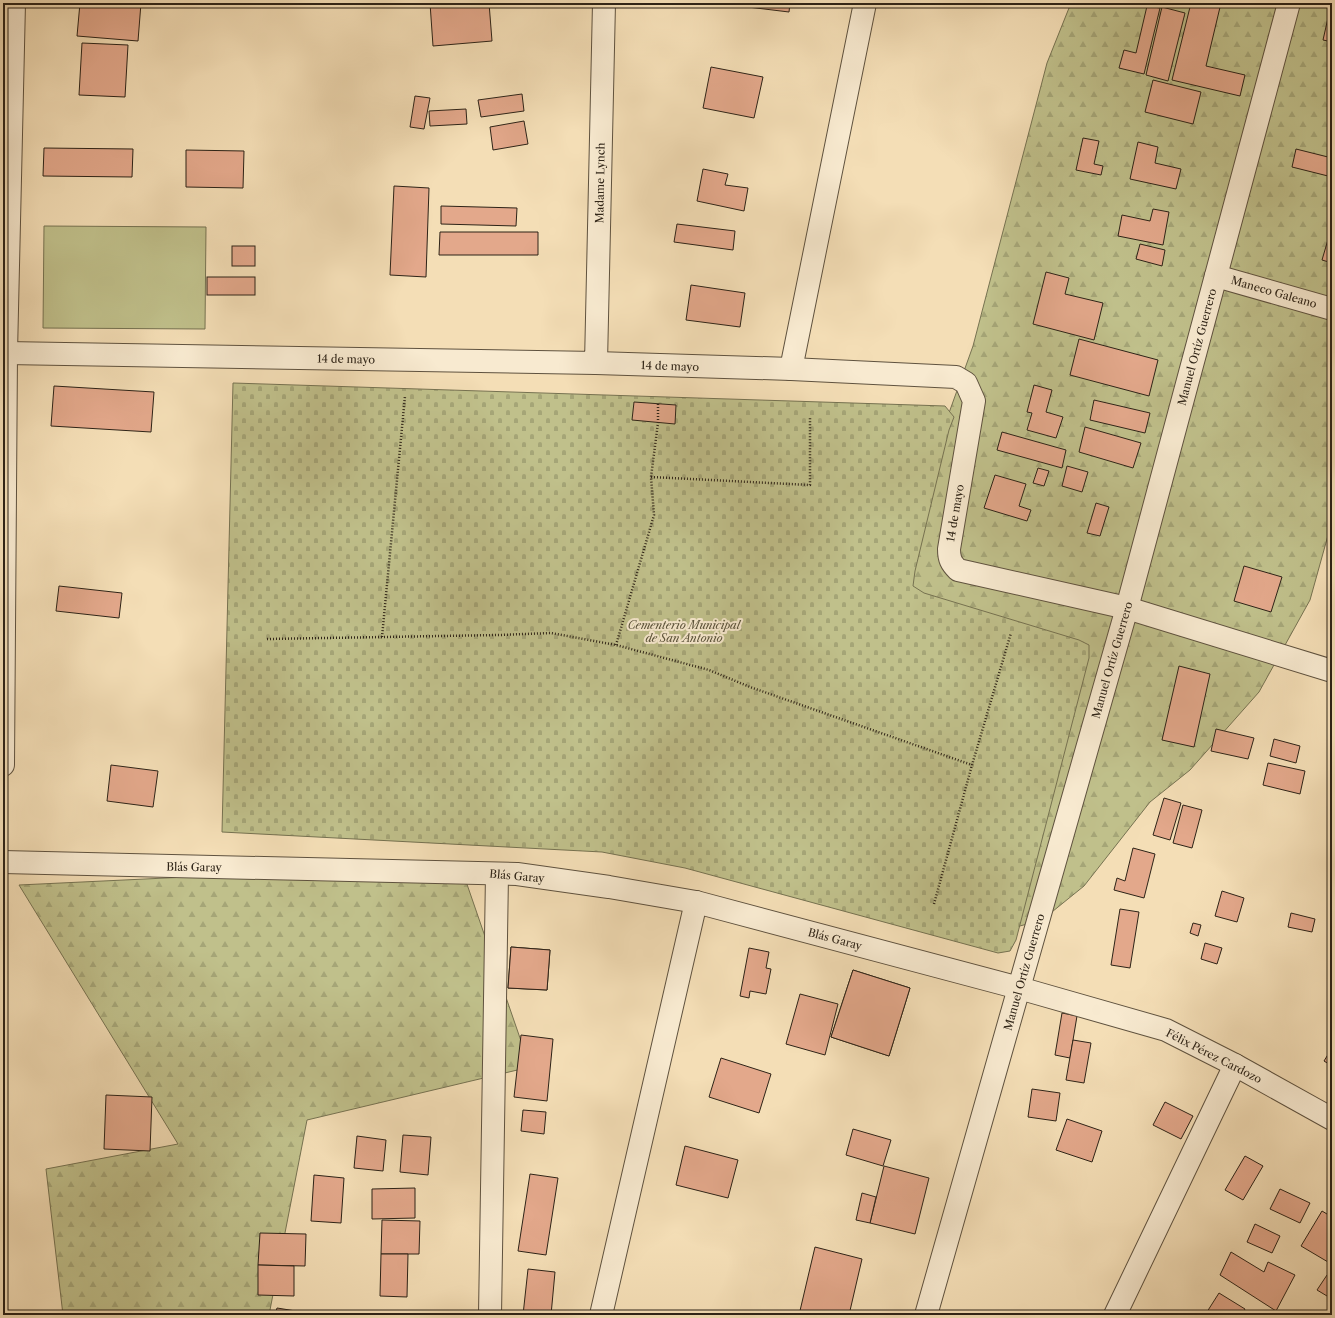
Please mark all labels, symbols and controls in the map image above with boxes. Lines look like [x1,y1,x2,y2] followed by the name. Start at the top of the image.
[592,142,608,224] street label: Madame Lynch
[1229,273,1319,311] street label: Maneco Galeano
[1175,287,1219,407] street label: Manuel Ortíz Guerrero
[317,351,375,367] street label: 14 de mayo
[641,358,700,374] street label: 14 de mayo
[943,483,967,543] street label: 14 de mayo
[1089,600,1135,720] street label: Manuel Ortíz Guerrero
[628,618,742,645] park label: Cementerio Municipal de San Antonio
[166,860,223,874] street label: Blás Garay
[489,867,546,885] street label: Blás Garay
[1001,912,1047,1032] street label: Manuel Ortíz Guerrero
[806,925,864,953] street label: Blás Garay
[1164,1026,1264,1086] street label: Félix Pérez Cardozo

